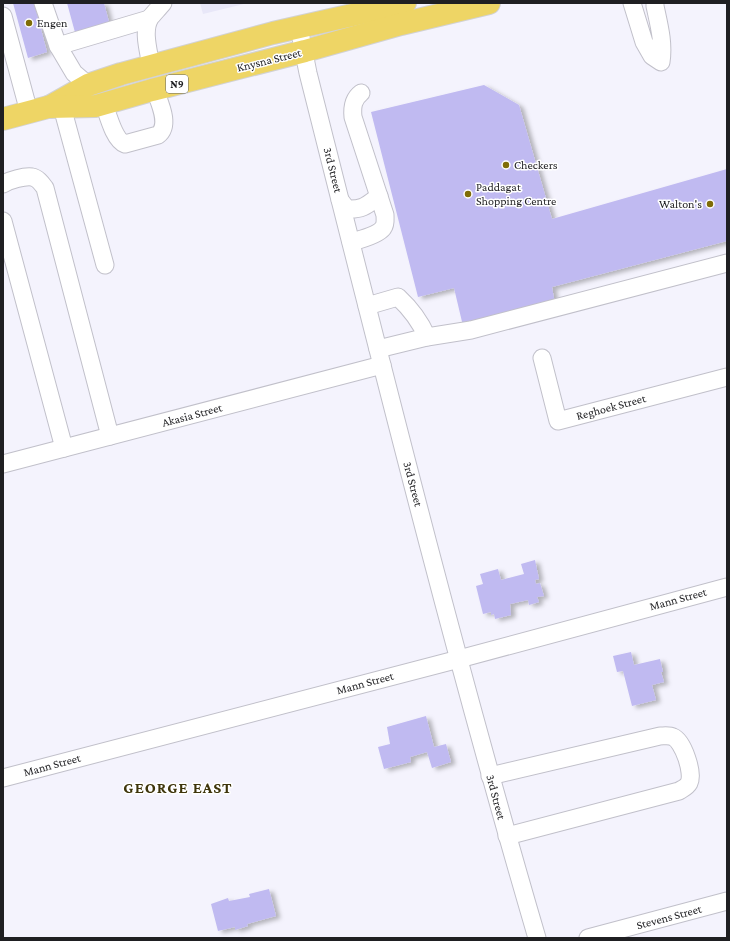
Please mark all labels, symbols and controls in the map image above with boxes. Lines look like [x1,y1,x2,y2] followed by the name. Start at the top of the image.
[37,16,68,30] place label: Engen
[24,18,34,28] marker: Engen
[235,45,304,75] street label: Knysna Street
[166,75,188,93] road number: N9
[321,146,346,195] street label: 3rd Street
[514,158,558,172] place label: Checkers
[501,160,511,170] marker: Checkers
[476,180,556,208] place label: Paddagat Shopping Centre
[463,189,473,199] marker: Paddagat Shopping Centre
[659,197,702,211] place label: Walton's
[705,199,715,209] marker: Walton's
[575,391,648,423] street label: Reghoek Street
[160,400,225,430] street label: Akasia Street
[400,460,426,509] street label: 3rd Street
[648,584,709,613] street label: Mann Street
[335,668,396,697] street label: Mann Street
[22,750,83,779] street label: Mann Street
[483,773,509,822] street label: 3rd Street
[123,779,233,796] district label: GEORGE EAST
[635,901,704,932] street label: Stevens Street

